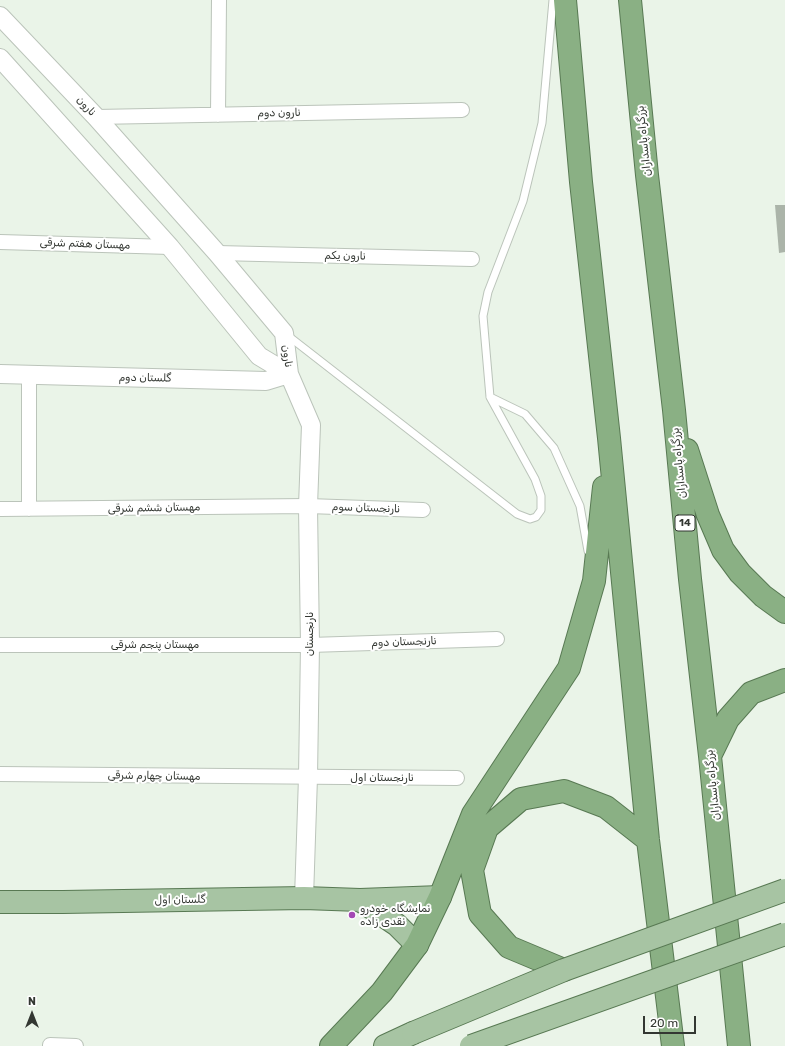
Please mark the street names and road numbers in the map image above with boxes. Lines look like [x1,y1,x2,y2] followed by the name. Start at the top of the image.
[73,93,99,119] street label: نارون
[634,105,654,177] street label: بزرگراه پاسداران
[257,106,301,120] street label: نارون دوم
[39,236,131,252] street label: مهستان هفتم شرقی
[324,249,366,263] street label: نارون یکم
[279,344,295,368] street label: نارون
[119,371,171,385] street label: گلستان دوم
[669,427,689,499] street label: بزرگراه پاسداران
[332,500,400,516] street label: نارنجستان سوم
[108,501,200,515] street label: مهستان ششم شرقی
[675,515,695,531] road number: 14
[303,612,317,656] street label: نارنجستان
[371,634,437,650] street label: نارنجستان دوم
[111,638,199,652] street label: مهستان پنجم شرقی
[703,749,723,821] street label: بزرگراه پاسداران
[107,769,201,783] street label: مهستان چهارم شرقی
[350,771,414,785] street label: نارنجستان اول
[154,893,206,907] street label: گلستان اول

